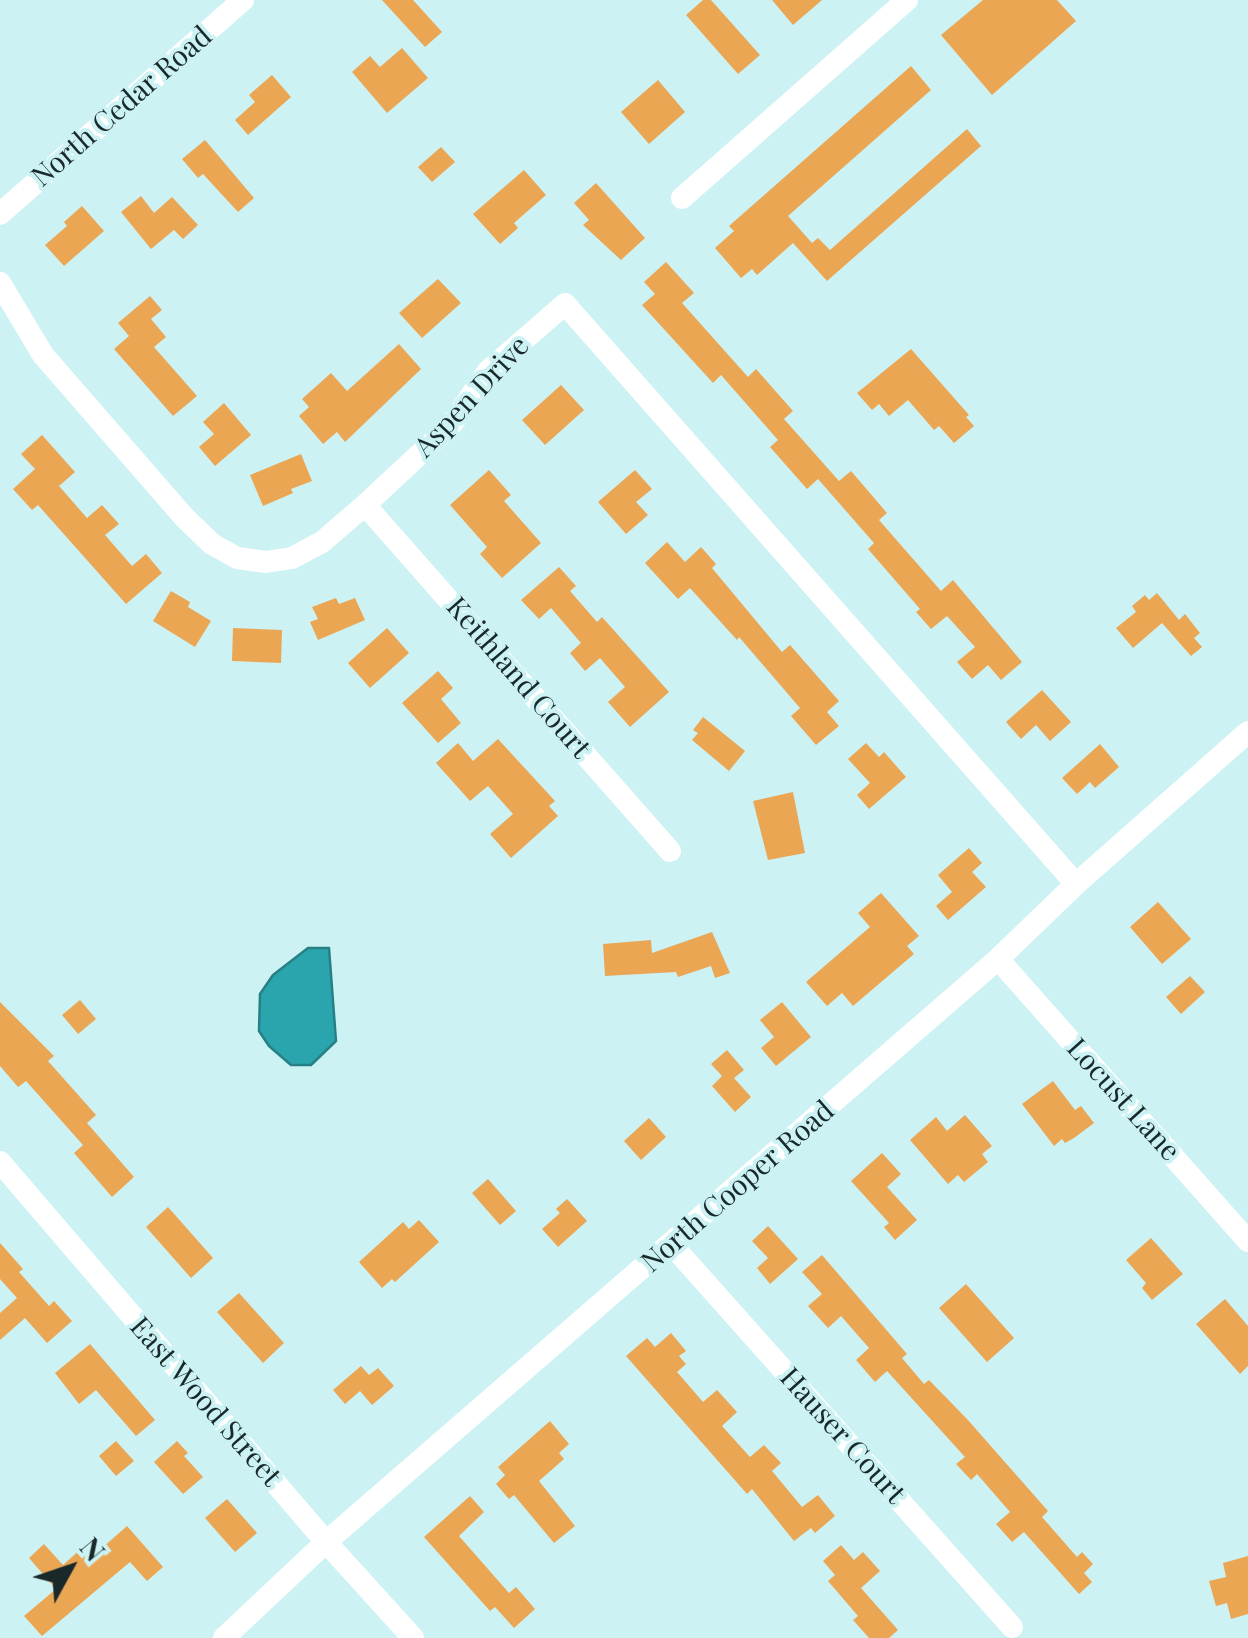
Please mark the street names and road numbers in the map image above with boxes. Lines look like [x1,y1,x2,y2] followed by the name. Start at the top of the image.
[25,20,219,194] street label: North Cedar Road
[408,330,536,464] street label: Aspen Drive
[439,591,597,765] street label: Keithland Court
[1060,1032,1186,1168] street label: Locust Lane
[635,1094,841,1280] street label: North Cooper Road
[122,1311,288,1493] street label: East Wood Street
[772,1361,912,1511] street label: Hauser Court

